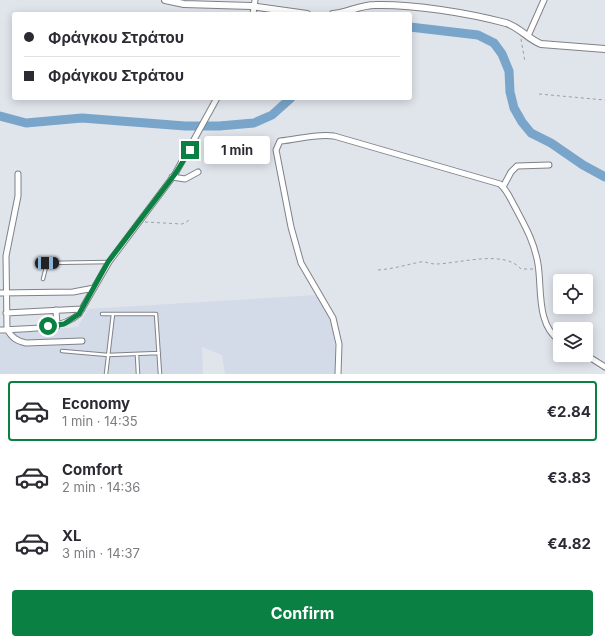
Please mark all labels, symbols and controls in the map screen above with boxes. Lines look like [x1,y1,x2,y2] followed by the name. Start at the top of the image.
[48,28,184,47] text: Φράγκου Στράτου
[48,66,184,85] text: Φράγκου Στράτου
[204,136,270,164] callout: 1 min
[181,141,199,159] route end
[221,142,253,158] text: 1 min
[35,257,59,269] car
[553,274,593,362] map controls
[553,274,593,314] button: locate
[39,317,57,335] route start
[553,322,593,362] button: layers
[14,393,50,429] icon: car
[62,394,130,413] text: Economy
[547,402,591,421] text: €2.84
[62,413,138,429] text: 1 min · 14:35
[14,459,50,495] icon: car
[62,460,123,479] text: Comfort
[547,468,591,487] text: €3.83
[62,479,140,495] text: 2 min · 14:36
[14,525,50,561] icon: car
[62,526,82,545] text: XL
[547,534,591,553] text: €4.82
[62,545,140,561] text: 3 min · 14:37
[12,590,593,636] button: Confirm

